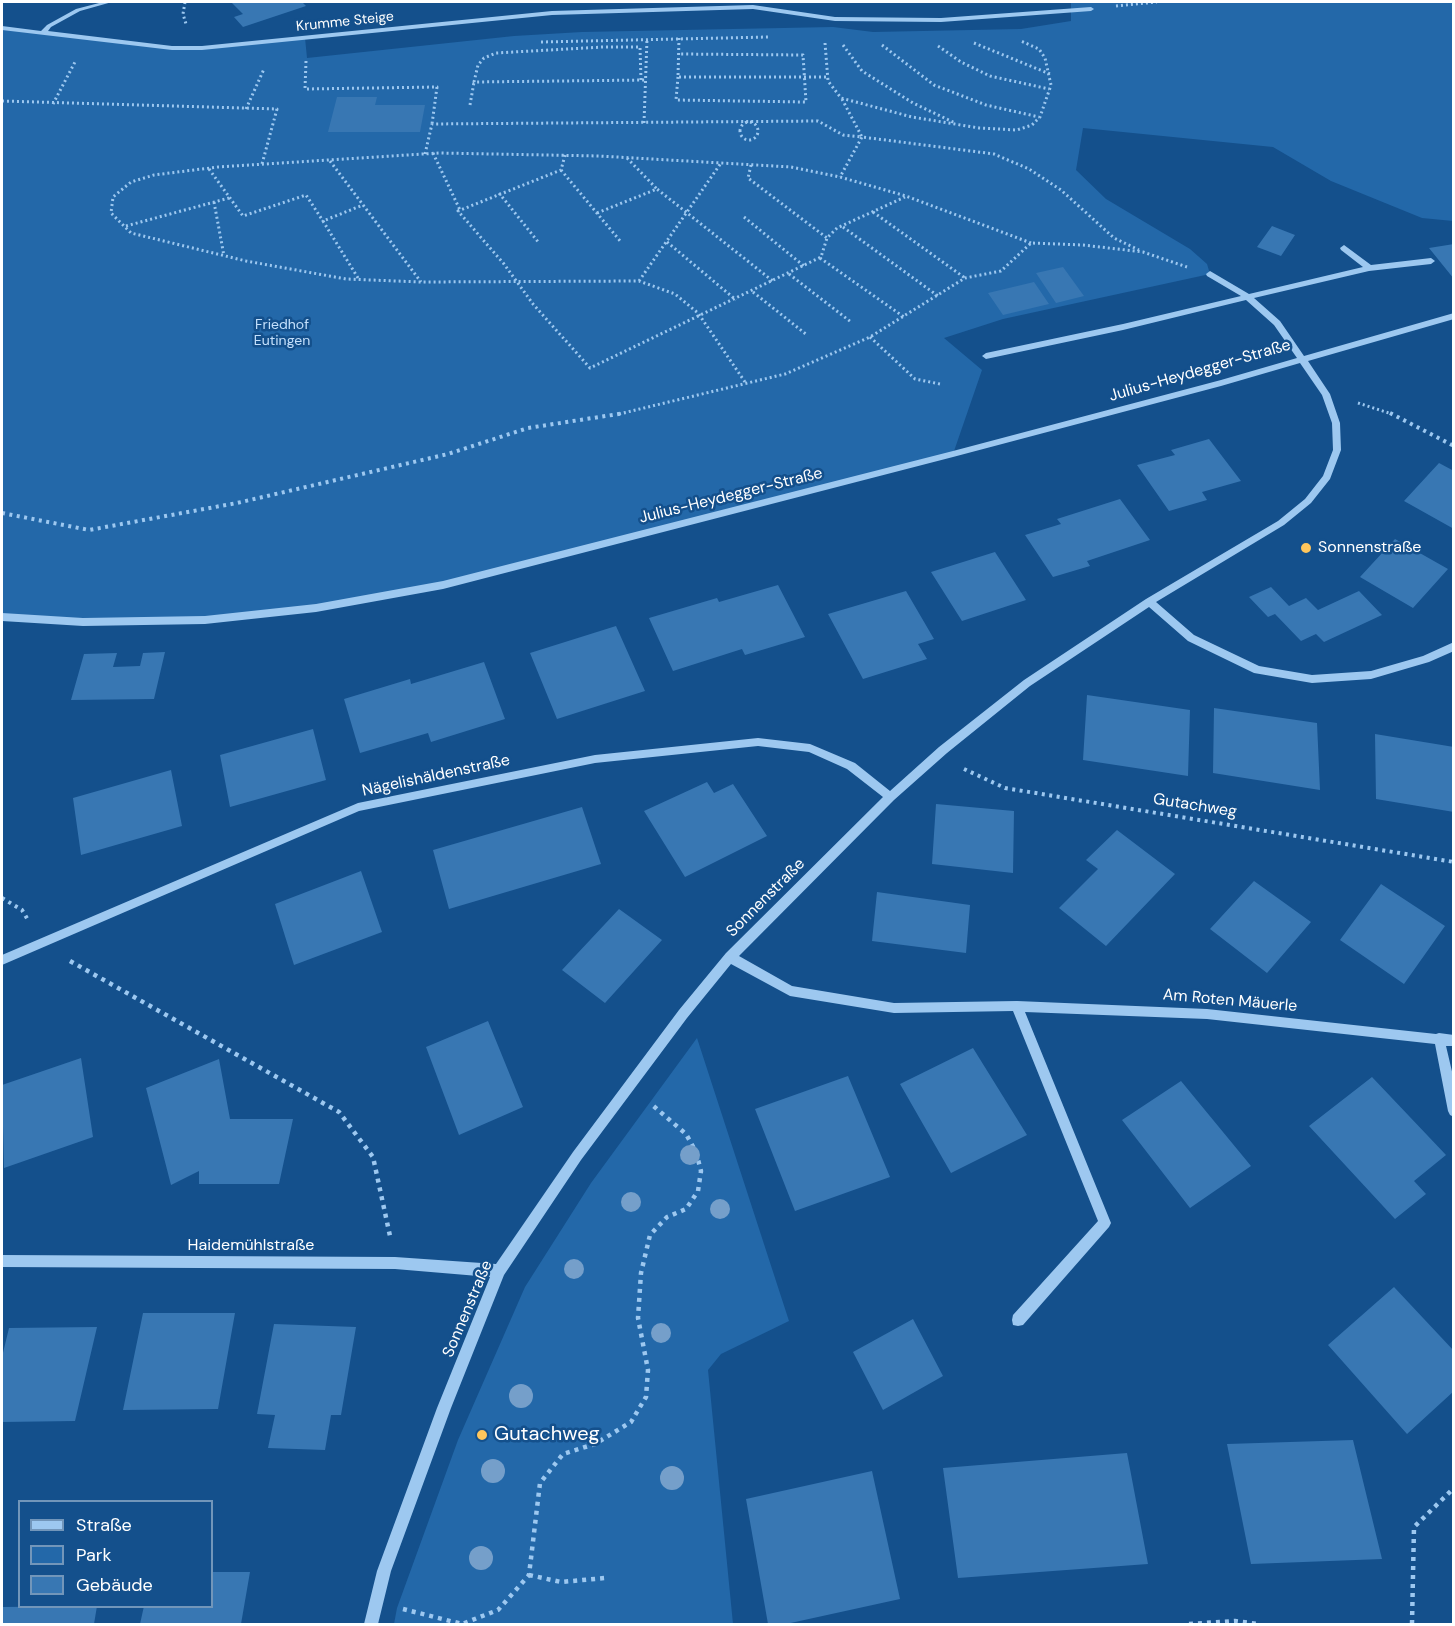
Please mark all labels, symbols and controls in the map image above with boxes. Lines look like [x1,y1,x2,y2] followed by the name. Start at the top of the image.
[295,9,395,35] street label: Krumme Steige
[254,317,310,350] park label: Friedhof Eutingen
[1107,336,1293,406] street label: Julius-Heydegger-Straße
[637,464,825,528] street label: Julius-Heydegger-Straße
[1318,538,1421,558] place label: Sonnenstraße
[1299,541,1313,555] marker: Sonnenstraße
[360,751,512,801] street label: Nägelishäldenstraße
[1152,790,1238,822] street label: Gutachweg
[723,855,809,941] street label: Sonnenstraße
[1162,986,1298,1016] street label: Am Roten Mäuerle
[188,1236,314,1256] street label: Haidemühlstraße
[439,1258,497,1360] street label: Sonnenstraße
[494,1423,600,1447] place label: Gutachweg
[475,1428,489,1442] marker: Gutachweg
[18,1500,213,1608] legend
[76,1513,132,1537] text: Straße
[76,1543,112,1567] text: Park
[76,1573,153,1597] text: Gebäude

